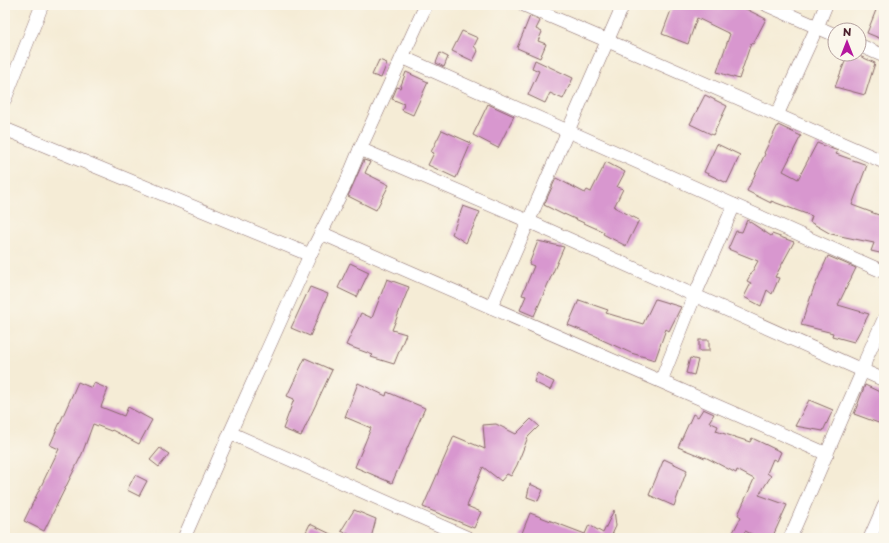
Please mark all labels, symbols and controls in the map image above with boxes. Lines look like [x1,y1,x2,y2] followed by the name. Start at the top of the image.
[827,22,867,62] north arrow
[843,23,852,40] text: N

